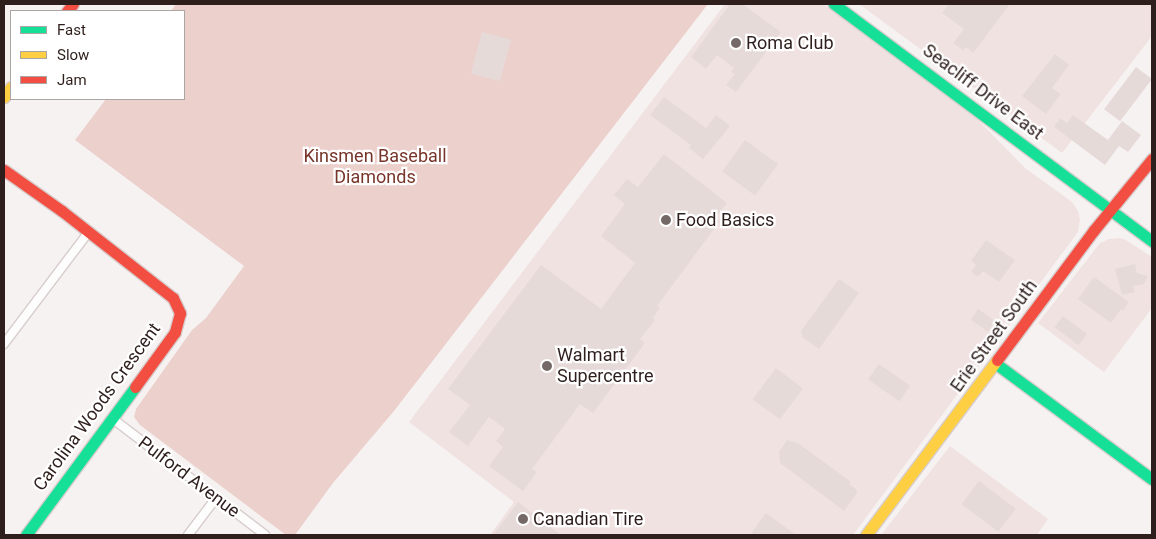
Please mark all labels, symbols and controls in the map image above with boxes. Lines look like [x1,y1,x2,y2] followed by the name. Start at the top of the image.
[10,10,185,100] legend
[57,21,86,39] text: Fast
[746,32,834,54] place label: Roma Club
[730,37,742,49] marker: Roma Club
[918,40,1048,144] street label: Seacliff Drive East
[57,46,89,64] text: Slow
[57,71,87,89] text: Jam
[303,146,447,188] park label: Kinsmen Baseball Diamonds
[676,209,774,231] place label: Food Basics
[660,214,672,226] marker: Food Basics
[946,276,1042,396] street label: Erie Street South
[29,319,165,495] street label: Carolina Woods Crescent
[557,345,653,388] place label: Walmart Supercentre
[541,360,553,372] marker: Walmart Supercentre
[134,432,244,522] street label: Pulford Avenue
[533,508,644,530] place label: Canadian Tire
[517,513,529,525] marker: Canadian Tire

